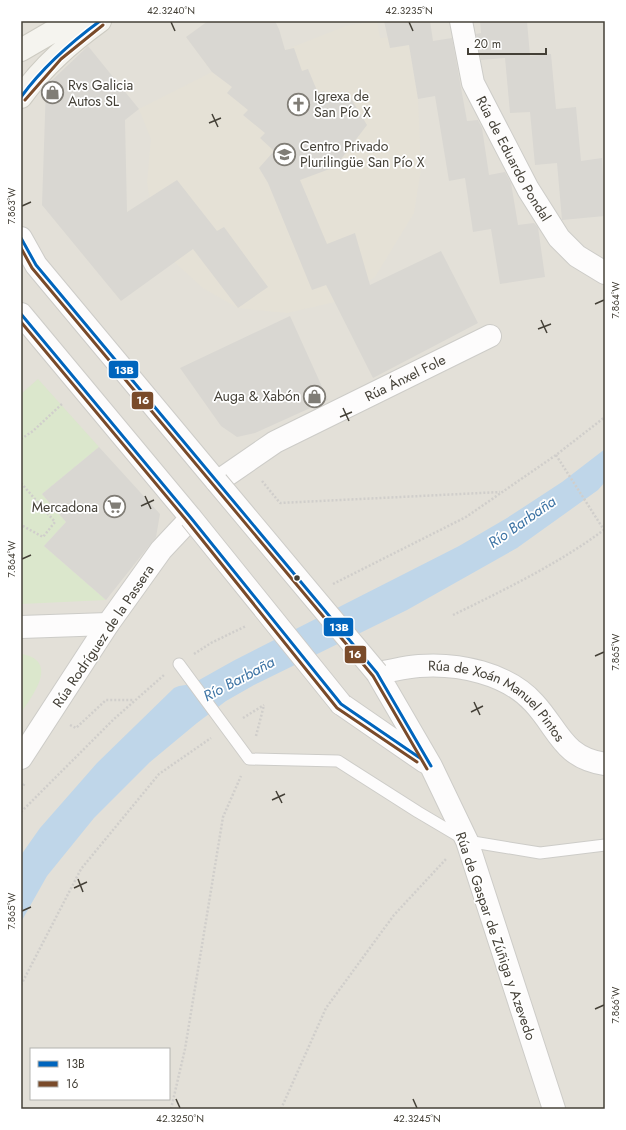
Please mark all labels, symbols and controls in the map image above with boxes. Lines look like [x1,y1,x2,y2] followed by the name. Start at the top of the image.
[147,3,195,18] text: 42.3240°N
[385,3,433,18] text: 42.3235°N
[468,30,546,56] scale bar
[474,35,501,53] text: 20 m
[68,75,133,111] place label: Rvs Galicia Autos SL
[40,80,66,106] shop icon: Rvs Galicia Autos SL
[314,86,371,122] place label: Igrexa de San Pío X
[285,91,311,117] church icon: Igrexa de San Pío X
[471,92,556,225] street label: Rúa de Eduardo Pondal
[300,136,425,172] place label: Centro Privado Plurilingüe San Pío X
[272,141,298,167] school or university icon: Centro Privado Plurilingüe San Pío X
[4,188,19,224] text: 7.863°W
[608,281,623,318] text: 7.864°W
[361,349,449,406] street label: Rúa Ánxel Fole
[108,360,139,379] line badge: 13B
[114,362,134,378] text: 13B
[302,383,328,409] shop icon: Auga & Xabón
[214,386,300,406] place label: Auga & Xabón
[131,391,154,410] line badge: 16
[137,392,149,408] text: 16
[484,490,561,553] water label: Río Barbaña
[101,494,127,520] supermarket icon: Mercadona
[32,497,98,517] place label: Mercadona
[4,540,19,577] text: 7.864°W
[48,561,158,711] street label: Rúa Rodríguez de la Passera
[292,573,302,583] unlabelled marker
[323,617,354,637] line badge: 13B
[329,619,349,635] text: 13B
[608,634,623,670] text: 7.865°W
[344,645,367,664] line badge: 16
[349,646,361,662] text: 16
[199,651,279,707] water label: Río Barbaña
[428,655,570,746] street label: Rúa de Xoán Manuel Pintos
[451,829,541,1043] street label: Rúa de Gaspar de Zúñiga y Azevedo
[4,893,19,929] text: 7.865°W
[608,986,623,1023] text: 7.866°W
[30,1048,170,1100] legend
[66,1055,85,1073] text: 13B
[66,1075,78,1093] text: 16
[156,1111,204,1126] text: 42.3250°N
[393,1111,441,1126] text: 42.3245°N

